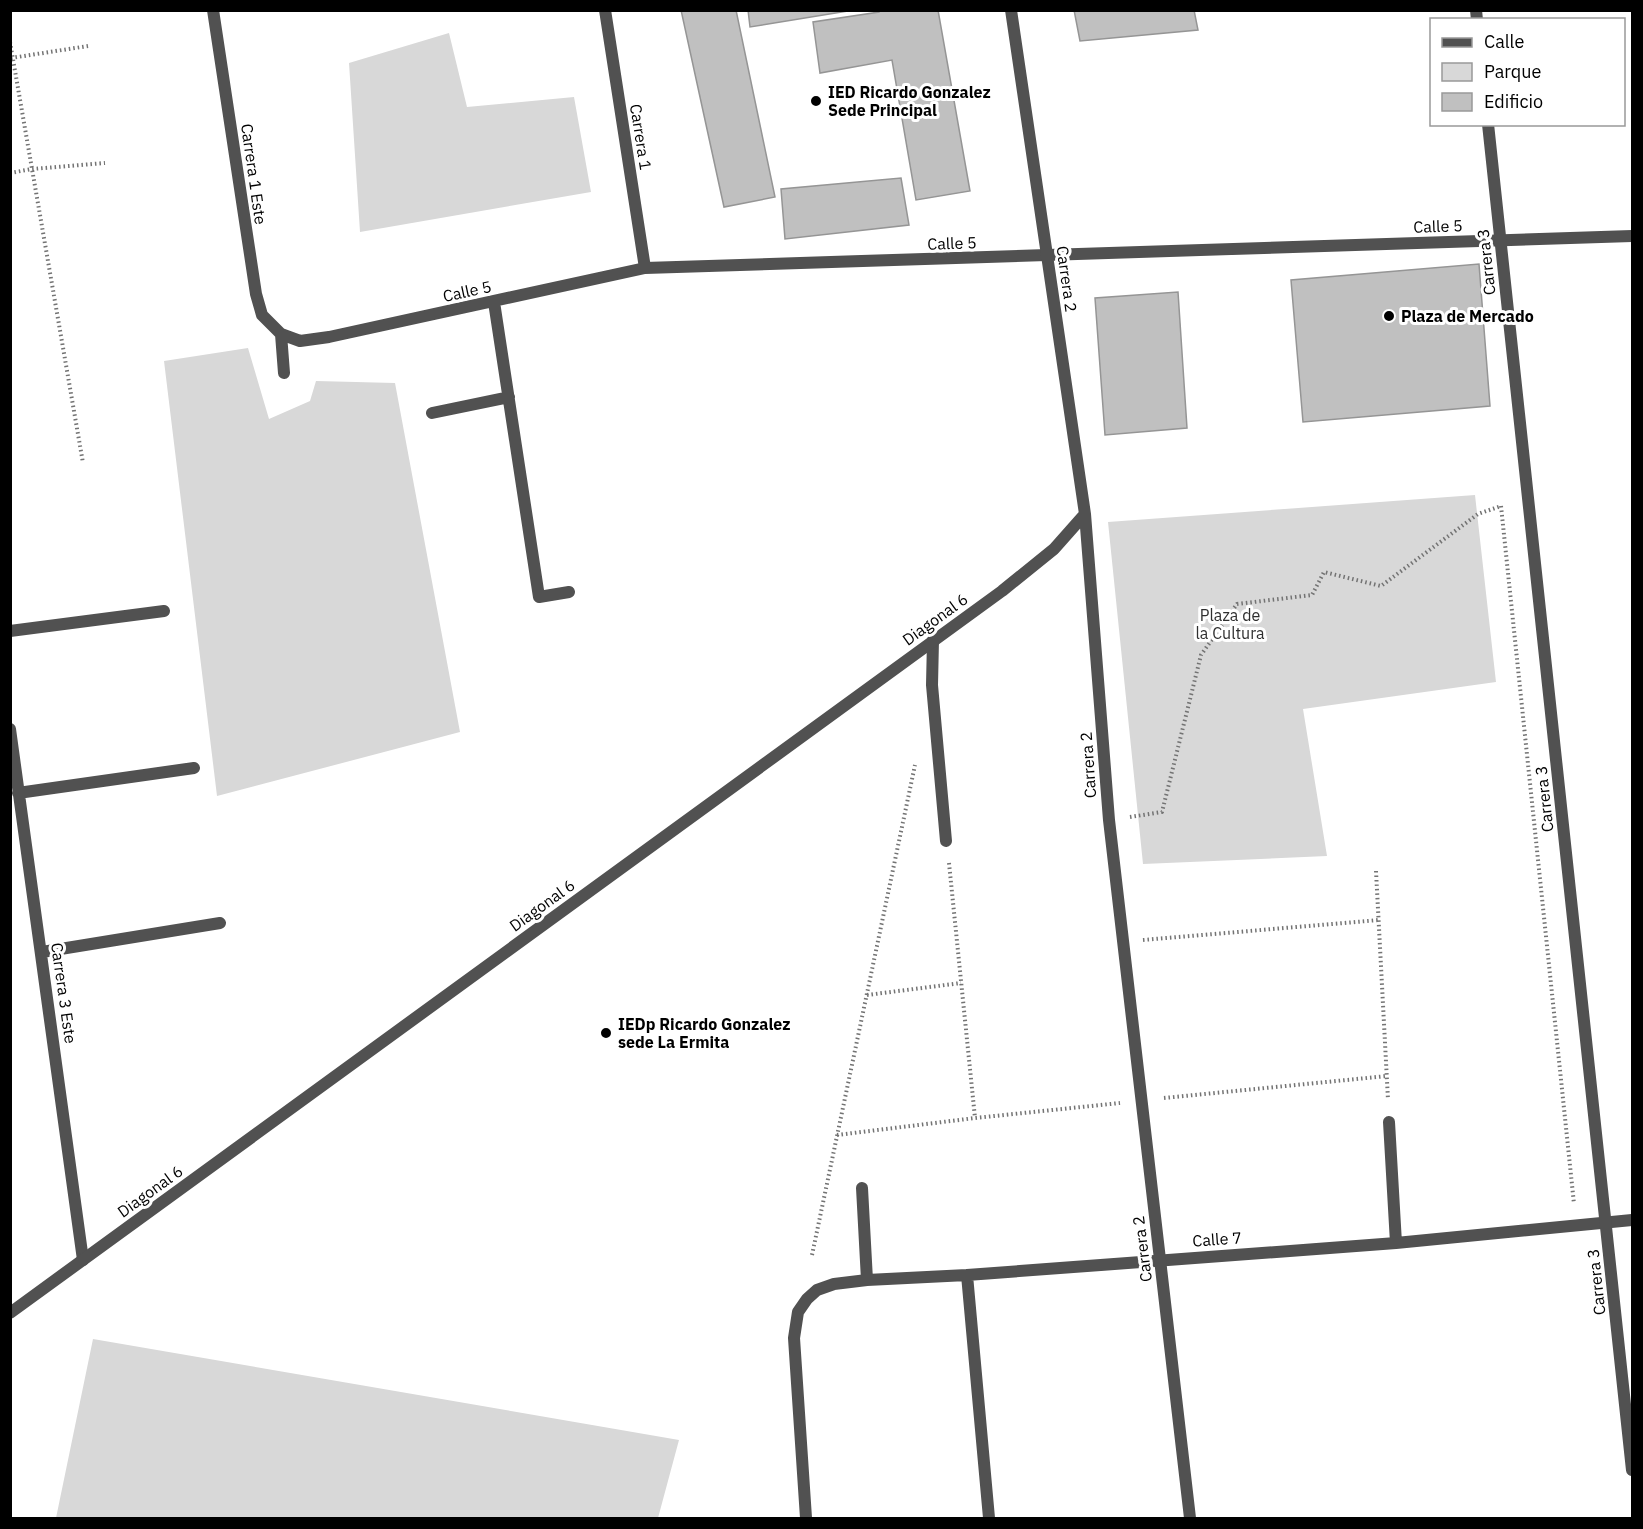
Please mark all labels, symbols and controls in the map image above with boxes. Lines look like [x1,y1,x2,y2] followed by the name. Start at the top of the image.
[1430,18,1625,126] legend
[1484,30,1524,53] text: Calle
[1484,60,1542,83] text: Parque
[828,82,991,120] place label: IED Ricardo Gonzalez Sede Principal
[1484,90,1543,113] text: Edificio
[809,94,823,108] marker: IED Ricardo Gonzalez Sede Principal
[626,103,656,171] street label: Carrera 1
[237,122,271,226] street label: Carrera 1 Este
[1413,215,1463,237] street label: Calle 5
[1473,228,1499,296] street label: Carrera 3
[927,232,977,254] street label: Calle 5
[1052,245,1082,313] street label: Carrera 2
[441,276,493,306] street label: Calle 5
[1401,306,1534,326] place label: Plaza de Mercado
[1382,309,1396,323] marker: Plaza de Mercado
[898,589,972,649] street label: Diagonal 6
[1195,605,1265,643] park label: Plaza de la Cultura
[1076,731,1100,799] street label: Carrera 2
[1531,765,1557,833] street label: Carrera 3
[505,875,579,935] street label: Diagonal 6
[47,941,81,1045] street label: Carrera 3 Este
[618,1014,790,1052] place label: IEDp Ricardo Gonzalez sede La Ermita
[599,1026,613,1040] marker: IEDp Ricardo Gonzalez sede La Ermita
[113,1161,187,1221] street label: Diagonal 6
[1128,1215,1156,1283] street label: Carrera 2
[1192,1227,1242,1251] street label: Calle 7
[1583,1248,1609,1316] street label: Carrera 3

